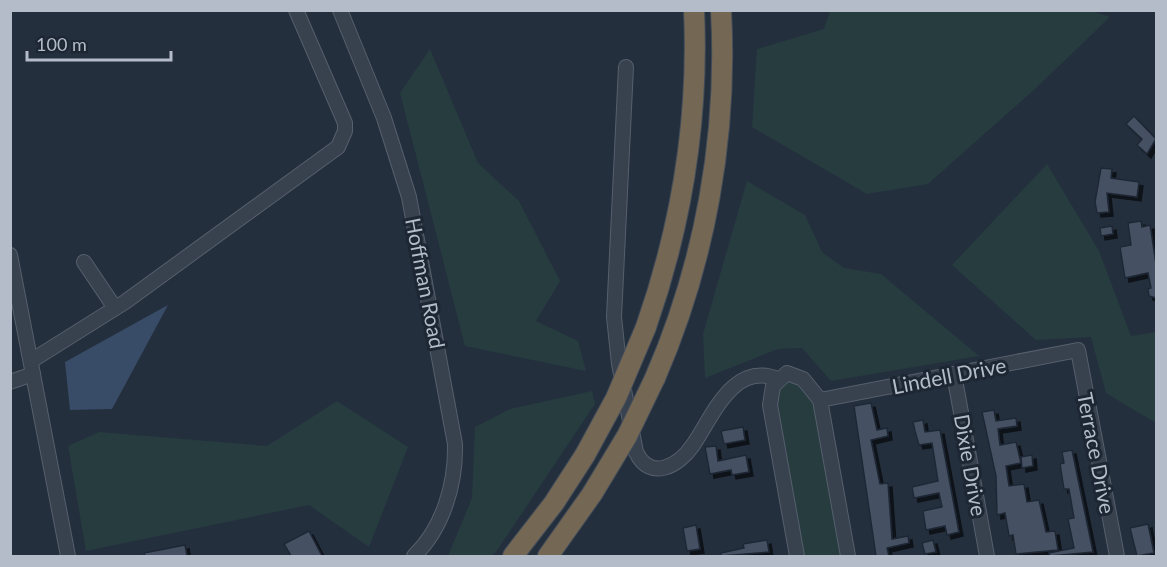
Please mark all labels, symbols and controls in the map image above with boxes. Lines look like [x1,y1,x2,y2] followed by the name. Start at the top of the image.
[27,24,171,62] scale bar
[36,33,87,55] text: 100 m
[401,215,451,351] street label: Hoffman Road
[890,352,1008,398] street label: Lindell Drive
[1073,390,1121,516] street label: Terrace Drive
[950,412,992,518] street label: Dixie Drive

